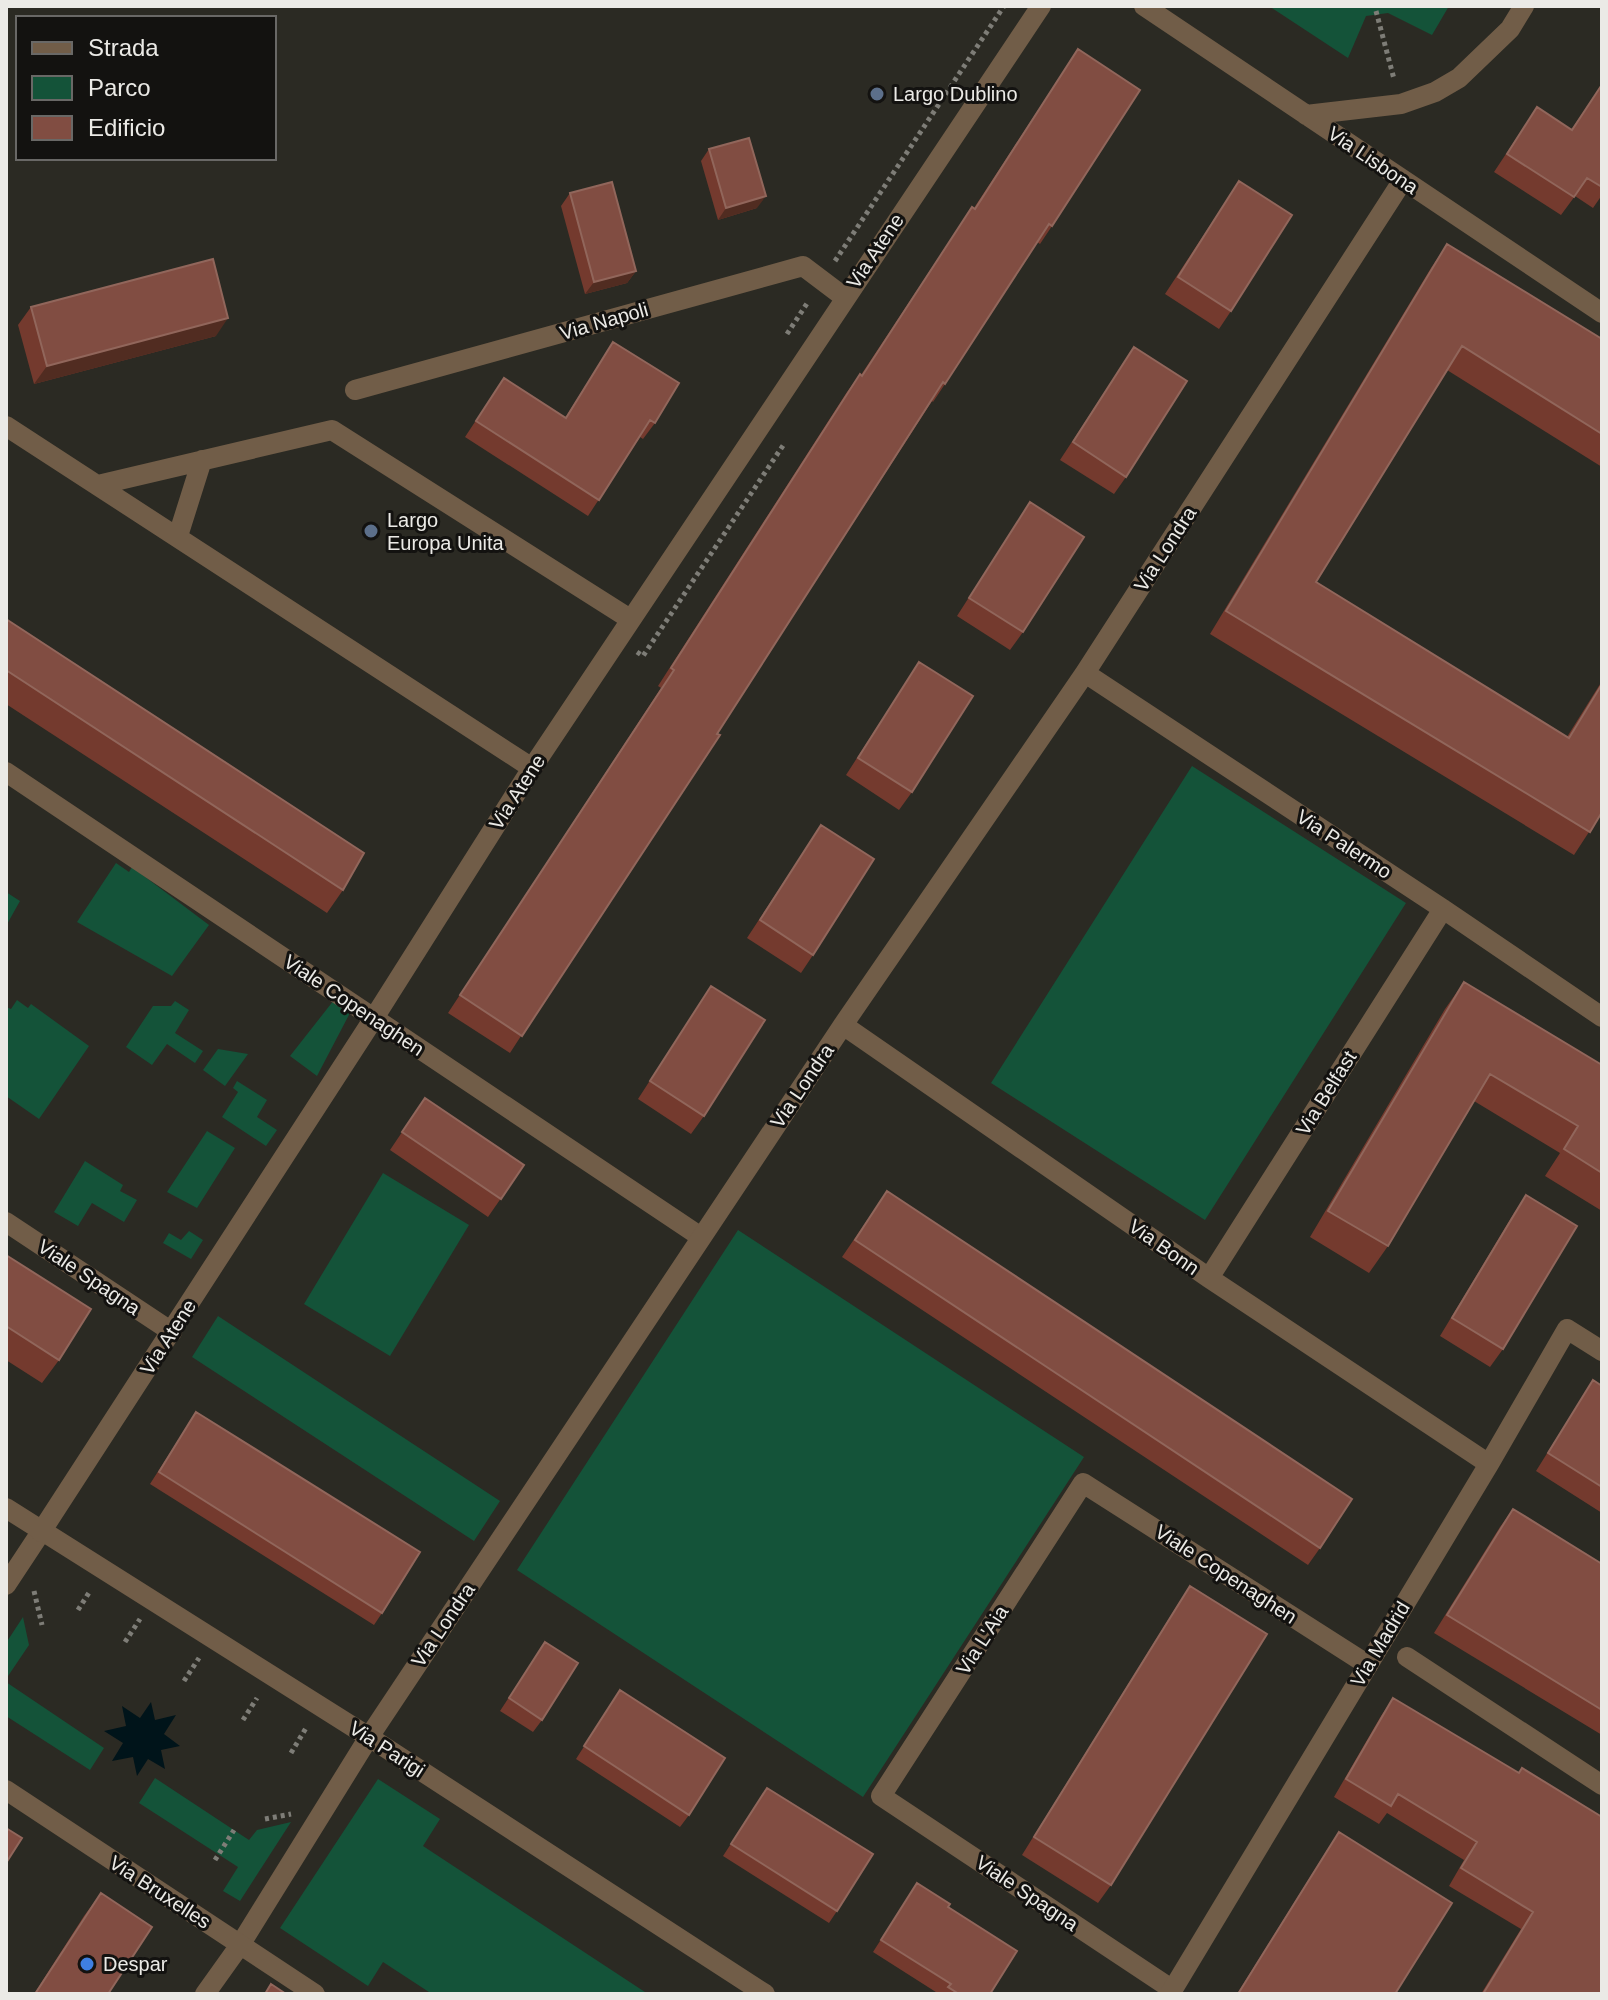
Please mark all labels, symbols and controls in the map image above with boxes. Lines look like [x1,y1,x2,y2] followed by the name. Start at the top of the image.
[16,16,276,160] legend
[88,34,159,61] text: Strada
[88,74,151,101] text: Parco
[893,83,1018,105] place label: Largo Dublino
[868,85,886,103] marker: Largo Dublino
[88,114,165,141] text: Edificio
[1324,122,1423,199] street label: Via Lisbona
[842,210,908,292] street label: Via Atene
[557,298,651,344] street label: Via Napoli
[1130,502,1201,595] street label: Via Londra
[387,509,505,554] place label: Largo Europa Unita
[362,522,380,540] marker: Largo Europa Unita
[485,750,549,834] street label: Via Atene
[1292,805,1396,883] street label: Via Palermo
[280,950,428,1060] street label: Viale Copenaghen
[766,1039,839,1132] street label: Via Londra
[1291,1046,1361,1139] street label: Via Belfast
[1125,1215,1203,1279] street label: Via Bonn
[34,1235,145,1320] street label: Viale Spagna
[136,1295,200,1379] street label: Via Atene
[1151,1520,1301,1628] street label: Viale Copenaghen
[407,1578,480,1671] street label: Via Londra
[1346,1598,1414,1690] street label: Via Madrid
[952,1601,1013,1679] street label: Via L'Aia
[345,1717,429,1781] street label: Via Parigi
[105,1851,215,1933] street label: Via Bruxelles
[972,1851,1083,1936] street label: Viale Spagna
[103,1953,168,1975] place label: Despar
[78,1955,96,1973] marker: Despar

